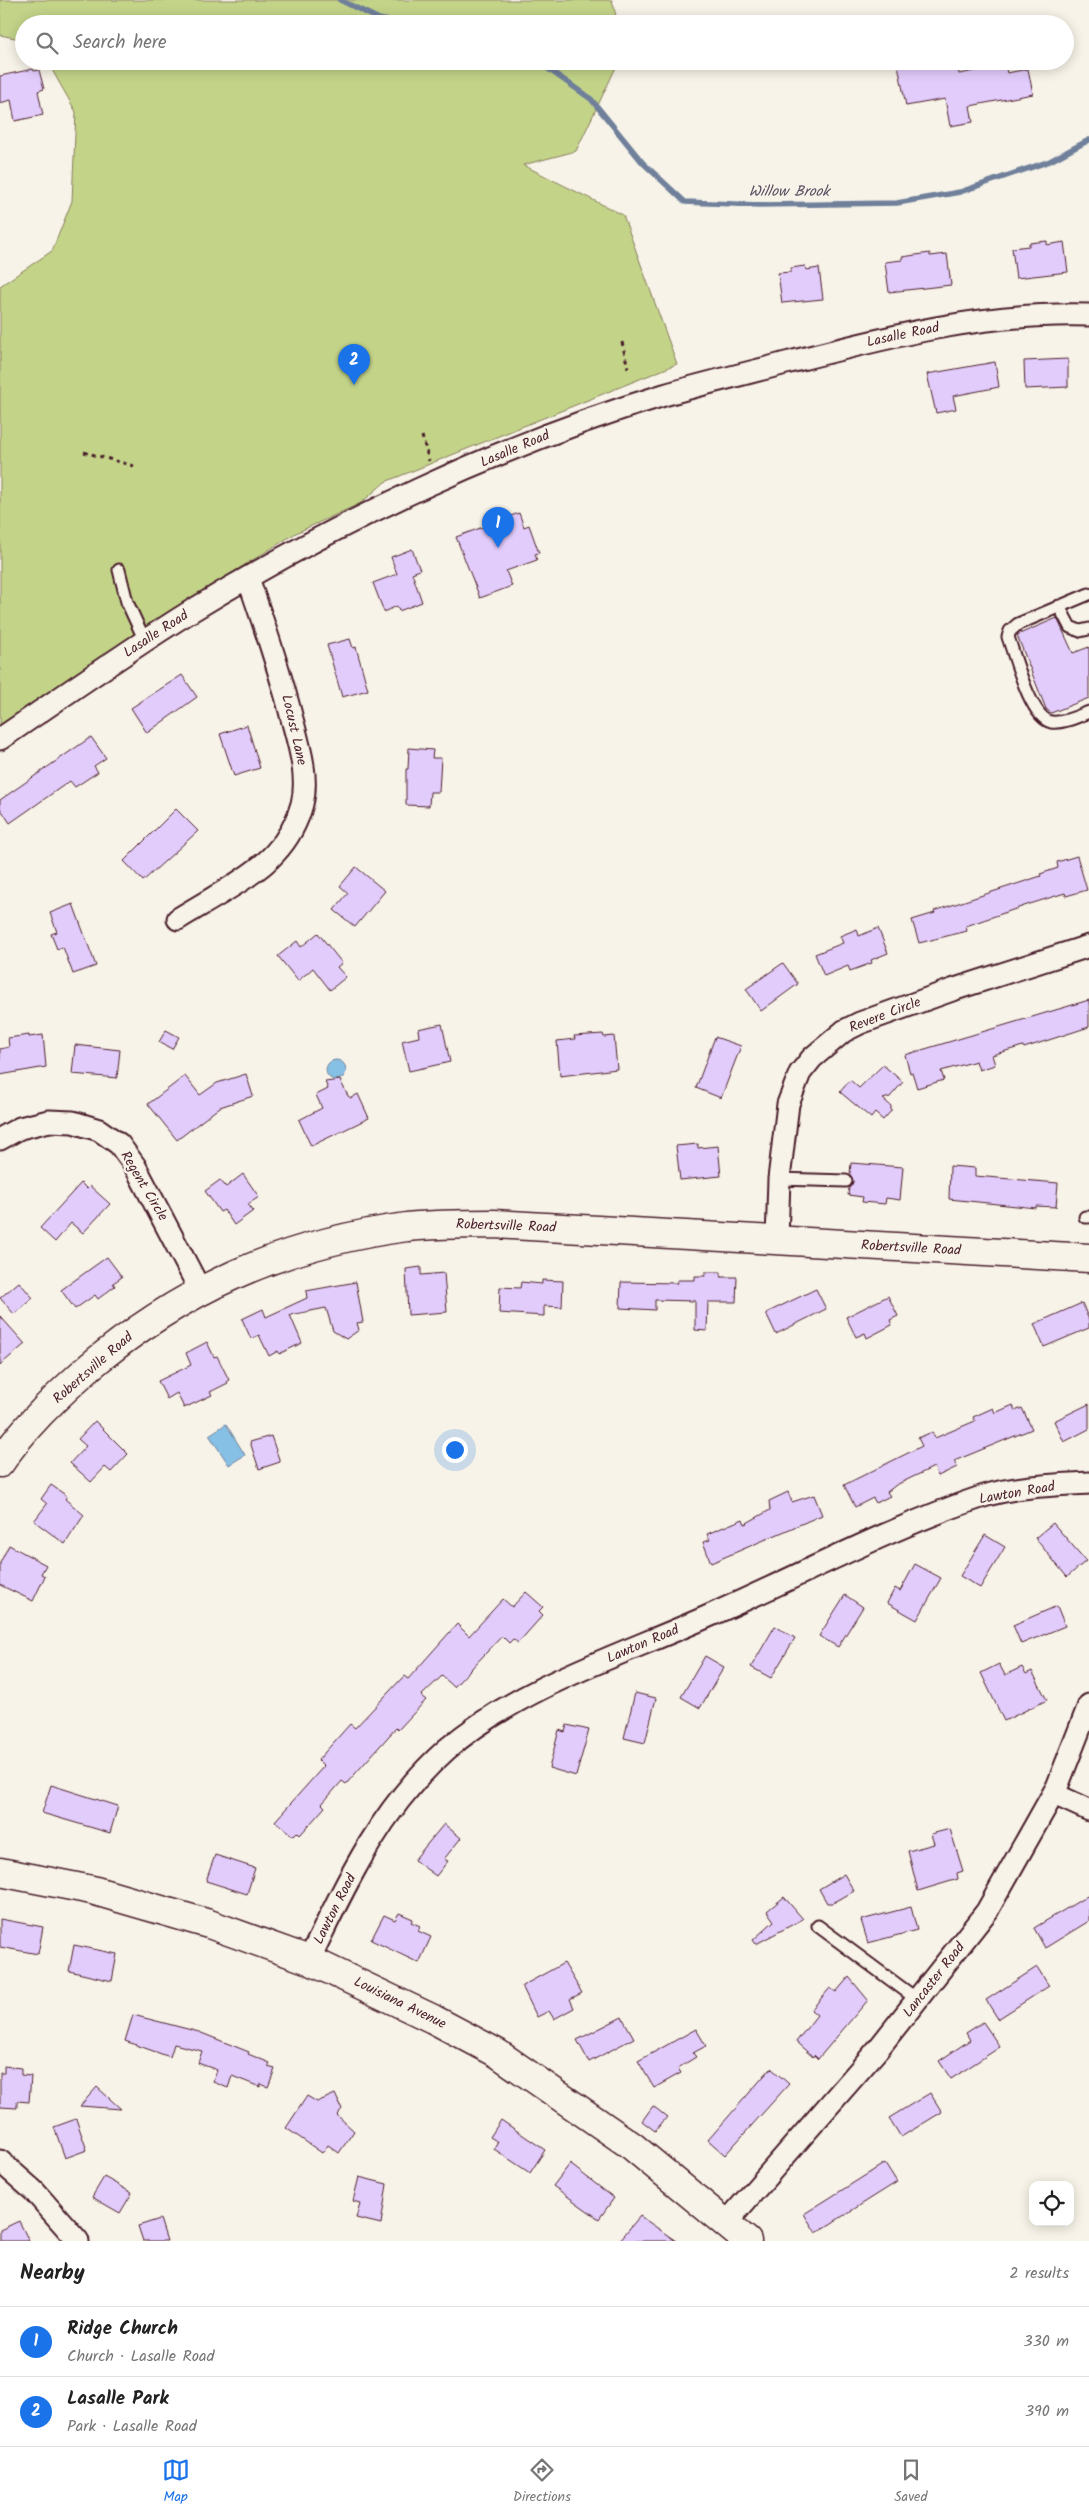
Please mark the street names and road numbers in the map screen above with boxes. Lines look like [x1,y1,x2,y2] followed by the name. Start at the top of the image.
[865,316,942,353] street label: Lasalle Road
[477,424,554,474] street label: Lasalle Road
[119,604,194,663] street label: Lasalle Road
[275,692,313,768] street label: Locust Lane
[846,991,925,1039] street label: Revere Circle
[114,1147,174,1226] street label: Regent Circle
[456,1213,557,1239] street label: Robertsville Road
[860,1234,963,1262] street label: Robertsville Road
[48,1326,139,1409] street label: Robertsville Road
[977,1475,1058,1510] street label: Lawton Road
[603,1619,683,1669] street label: Lawton Road
[308,1869,363,1948] street label: Lawton Road
[897,1937,971,2022] street label: Lancaster Road
[350,1971,451,2035] street label: Louisiana Avenue

